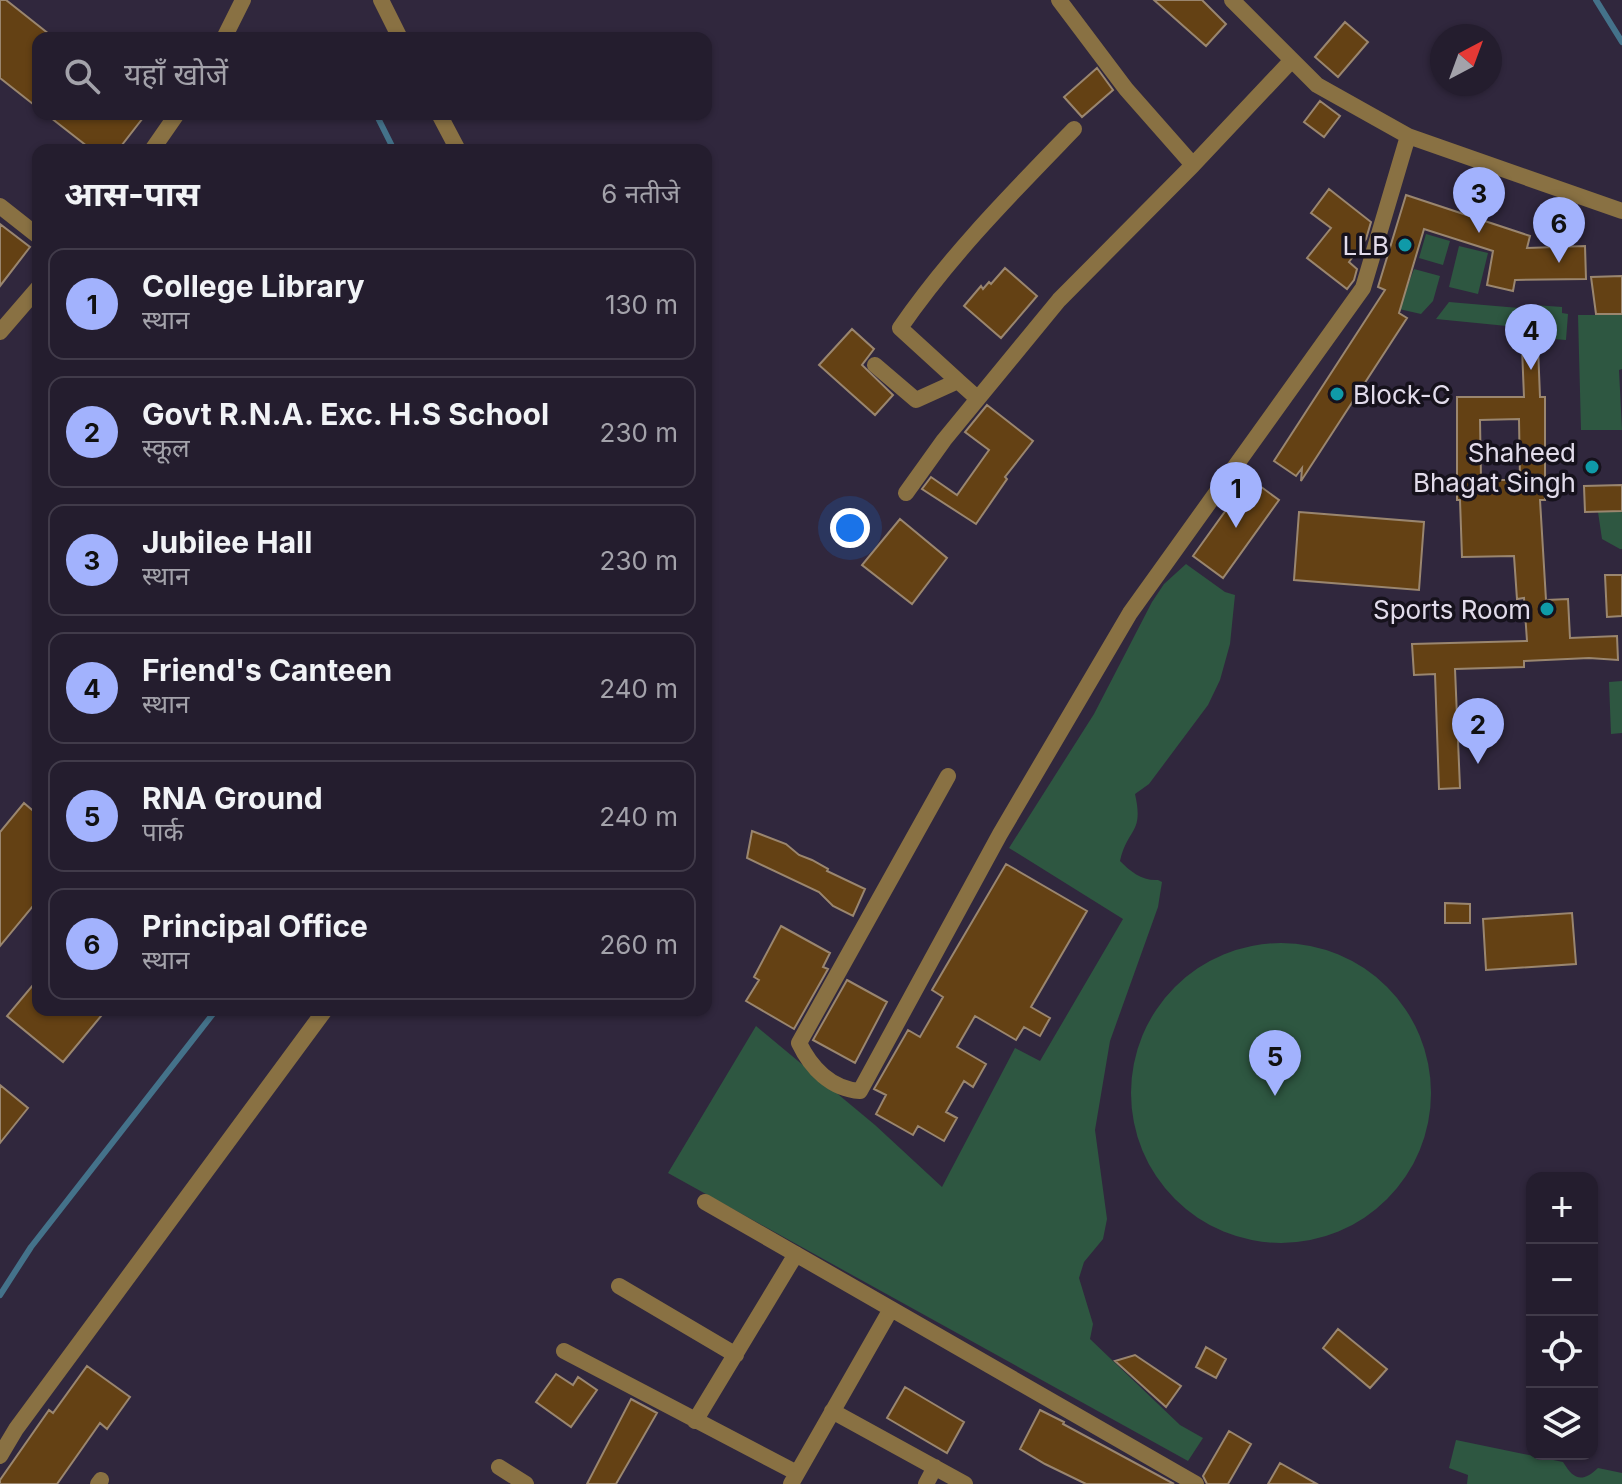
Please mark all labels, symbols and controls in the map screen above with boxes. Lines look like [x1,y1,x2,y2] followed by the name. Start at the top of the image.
[1430,24,1502,96] north arrow
[32,32,712,120] search box
[60,54,104,98] icon: search
[124,56,228,92] text: यहाँ खोजें
[1453,167,1505,233] pin: 3
[64,173,200,214] text: आस-पास
[601,178,680,209] text: 6 नतीजे
[1533,197,1585,263] pin: 6
[1343,230,1389,261] place label: LLB
[1396,236,1414,254] marker: LLB
[142,268,365,304] text: College Library
[86,289,98,320] text: 1
[605,289,678,320] text: 130 m
[142,304,189,335] text: स्थान
[1505,304,1557,370] pin: 4
[1353,379,1451,410] place label: Block-C
[1328,385,1346,403] marker: Block-C
[142,396,549,432] text: Govt R.N.A. Exc. H.S School
[84,417,100,448] text: 2
[600,417,678,448] text: 230 m
[142,432,190,463] text: स्कूल
[1413,437,1576,498] place label: Shaheed Bhagat Singh
[1583,458,1601,476] marker: Shaheed Bhagat Singh
[1210,462,1262,528] pin: 1
[830,508,870,548] your location
[142,524,312,560] text: Jubilee Hall
[84,545,100,576] text: 3
[600,545,678,576] text: 230 m
[142,560,189,591] text: स्थान
[1373,594,1531,625] place label: Sports Room
[1538,600,1556,618] marker: Sports Room
[142,652,392,688] text: Friend's Canteen
[83,673,101,704] text: 4
[599,673,678,704] text: 240 m
[142,688,189,719] text: स्थान
[1452,698,1504,764] pin: 2
[142,780,323,816] text: RNA Ground
[84,801,100,832] text: 5
[599,801,678,832] text: 240 m
[142,816,183,847] text: पार्क
[142,908,368,944] text: Principal Office
[84,929,100,960] text: 6
[600,929,678,960] text: 260 m
[142,944,189,975] text: स्थान
[1249,1030,1301,1096] pin: 5
[1526,1172,1598,1460] map controls
[1526,1172,1598,1244] button: +
[1526,1244,1598,1316] button: −
[1526,1316,1598,1388] button: locate
[1526,1388,1598,1460] button: layers

